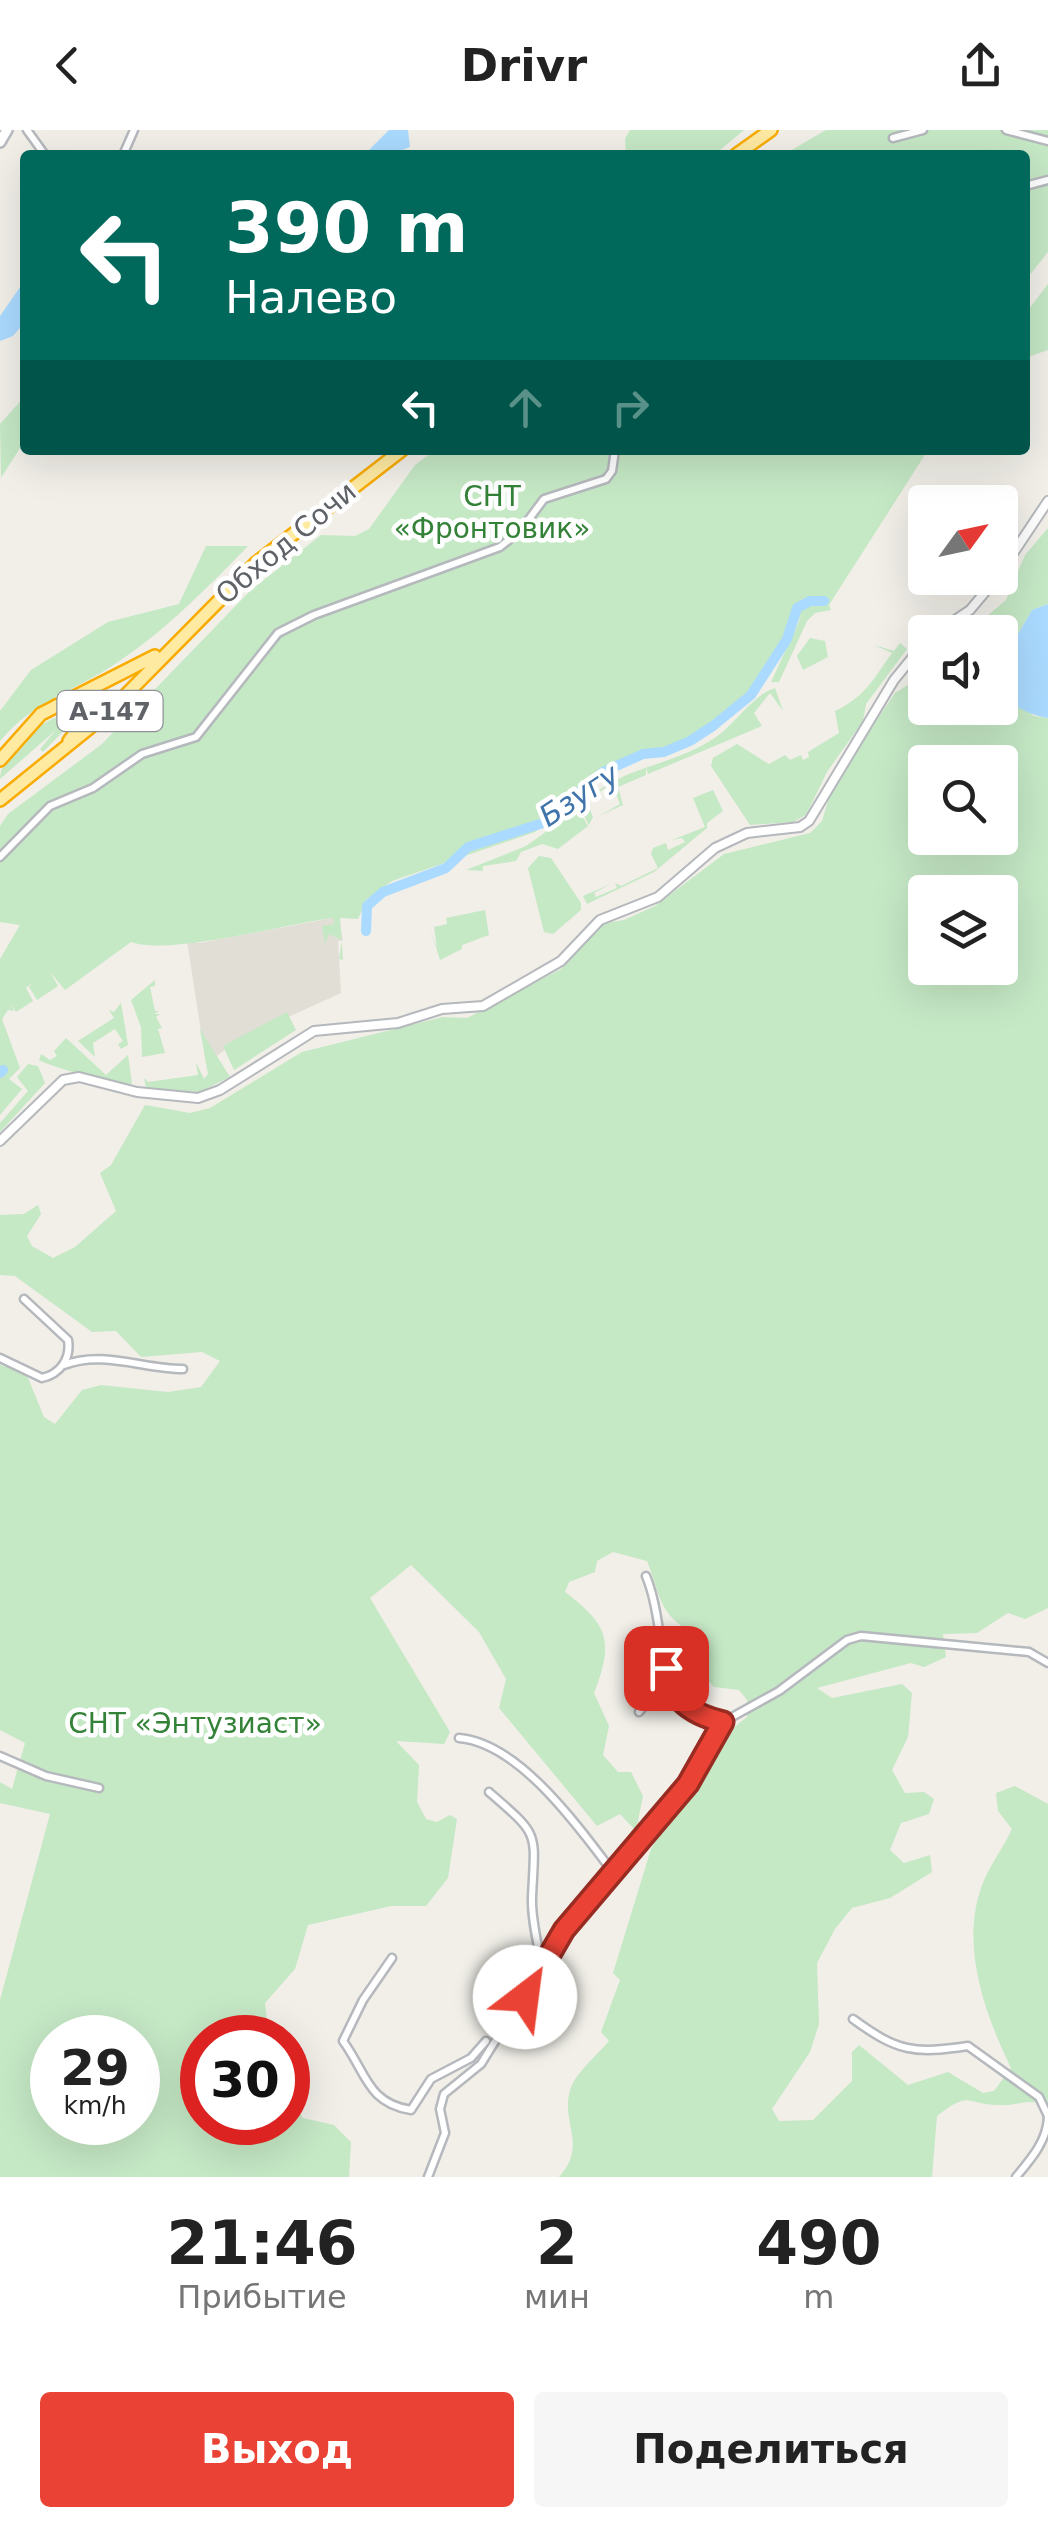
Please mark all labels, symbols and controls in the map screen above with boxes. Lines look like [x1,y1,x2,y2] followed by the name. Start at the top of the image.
[40,38,95,93] icon: back
[953,38,1008,93] icon: share
[461,39,587,92] text: Drivr
[225,187,468,269] text: 390 m
[60,190,190,320] icon: left
[225,271,397,324] text: Налево
[393,380,448,435] icon: left
[498,380,553,435] icon: ahead
[603,380,658,435] icon: right
[209,475,363,611] street label: Обход Сочи
[394,480,590,545] park label: СНТ «Фронтовик»
[908,485,1018,595] north arrow
[908,485,1018,985] map controls
[908,615,1018,725] button: sound
[58,691,162,731] road number: А-147
[908,745,1018,855] button: search
[533,756,626,834] water label: Бзугу
[908,875,1018,985] button: layers
[624,1626,709,1711] pin
[639,1641,694,1696] icon: arrive
[68,1707,322,1740] park label: СНТ «Энтузиаст»
[473,1945,577,2049] position arrow
[180,2015,310,2145] speed limit sign: 30
[60,2039,130,2097] text: 29
[63,2091,127,2120] text: km/h
[166,2208,357,2278] text: 21:46
[536,2208,578,2278] text: 2
[756,2208,882,2278] text: 490
[177,2278,347,2316] text: Прибытие
[524,2278,590,2316] text: мин
[803,2278,834,2316] text: m
[40,2392,514,2507] button: Выход
[534,2392,1008,2507] button: Поделиться

